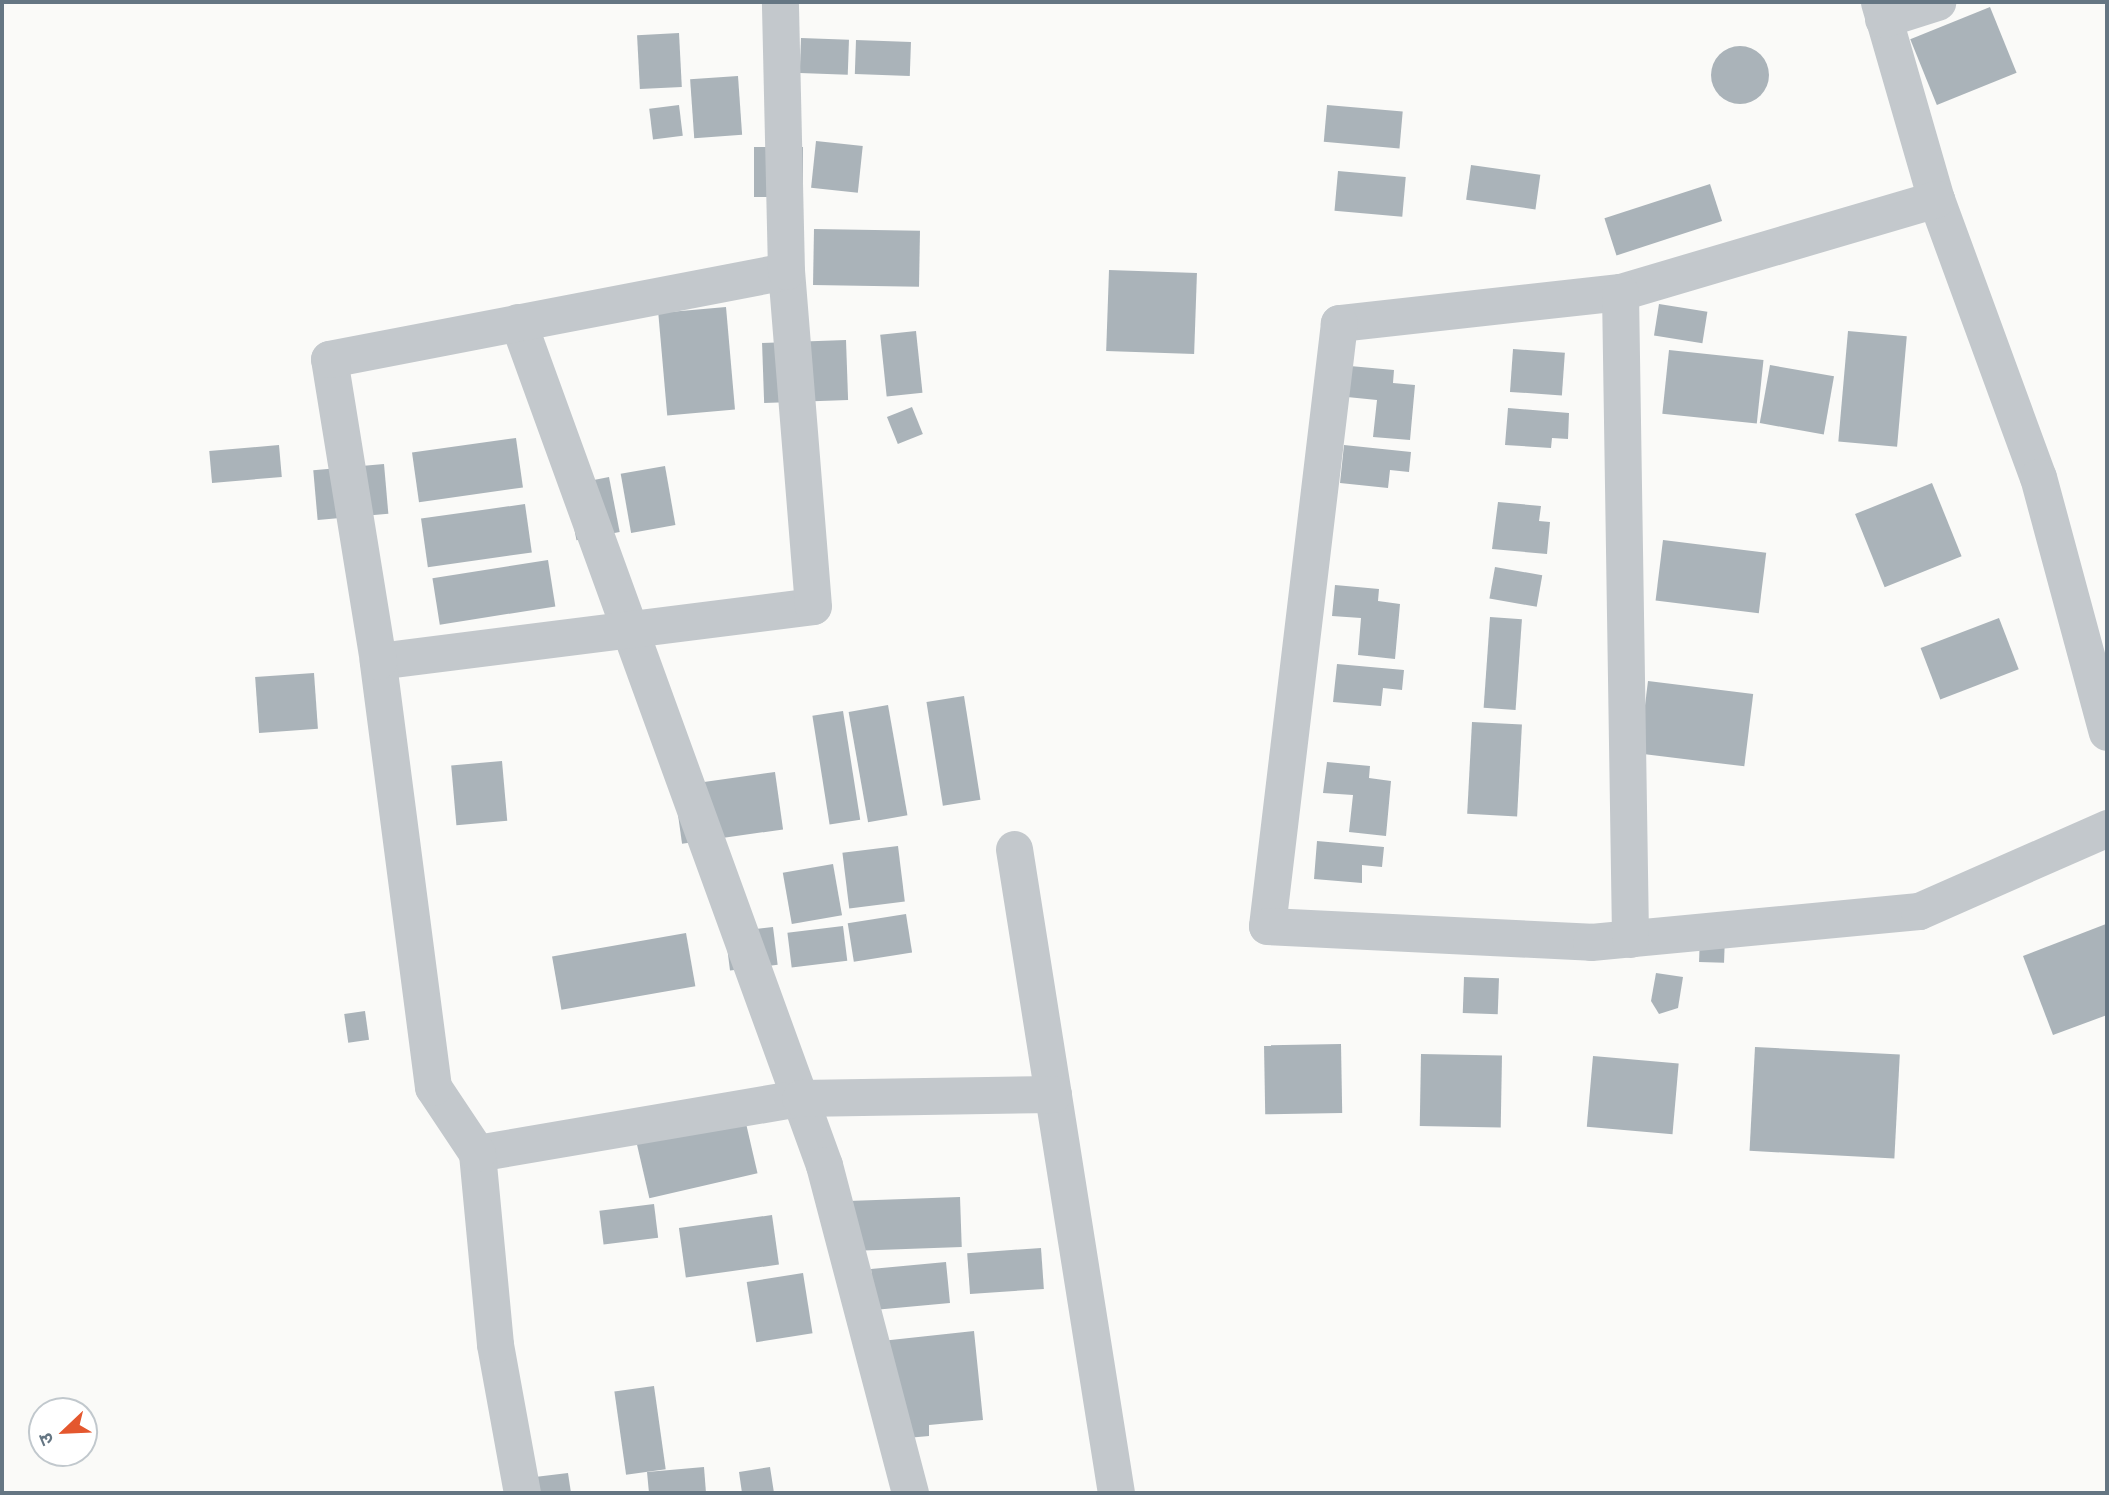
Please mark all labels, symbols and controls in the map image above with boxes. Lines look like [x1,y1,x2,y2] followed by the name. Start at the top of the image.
[28,1397,98,1467] north arrow
[33,1430,58,1449] text: उ

